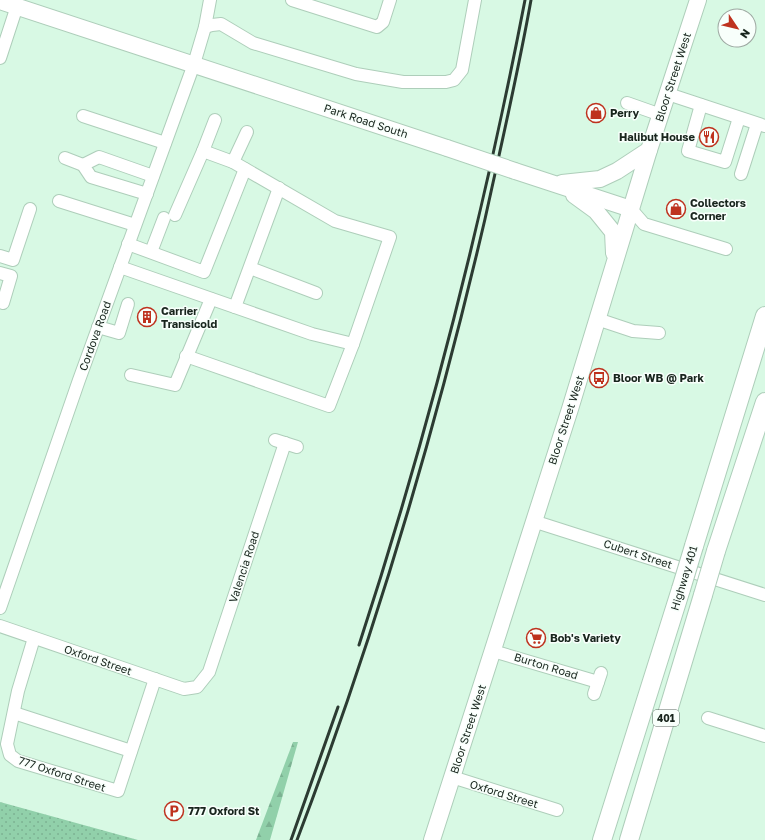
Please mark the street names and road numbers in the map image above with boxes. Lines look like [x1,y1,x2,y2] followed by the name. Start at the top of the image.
[652,31,693,123] street label: Bloor Street West
[322,101,410,140] street label: Park Road South
[76,299,113,372] street label: Cordova Road
[545,374,586,466] street label: Bloor Street West
[226,529,261,604] street label: Valencia Road
[602,536,674,571] street label: Cubert Street
[667,544,700,612] street label: Highway 401
[63,642,134,677] street label: Oxford Street
[513,650,580,681] street label: Burton Road
[447,683,488,775] street label: Bloor Street West
[653,710,679,726] road number: 401
[17,753,107,794] street label: 777 Oxford Street
[468,777,540,810] street label: Oxford Street

